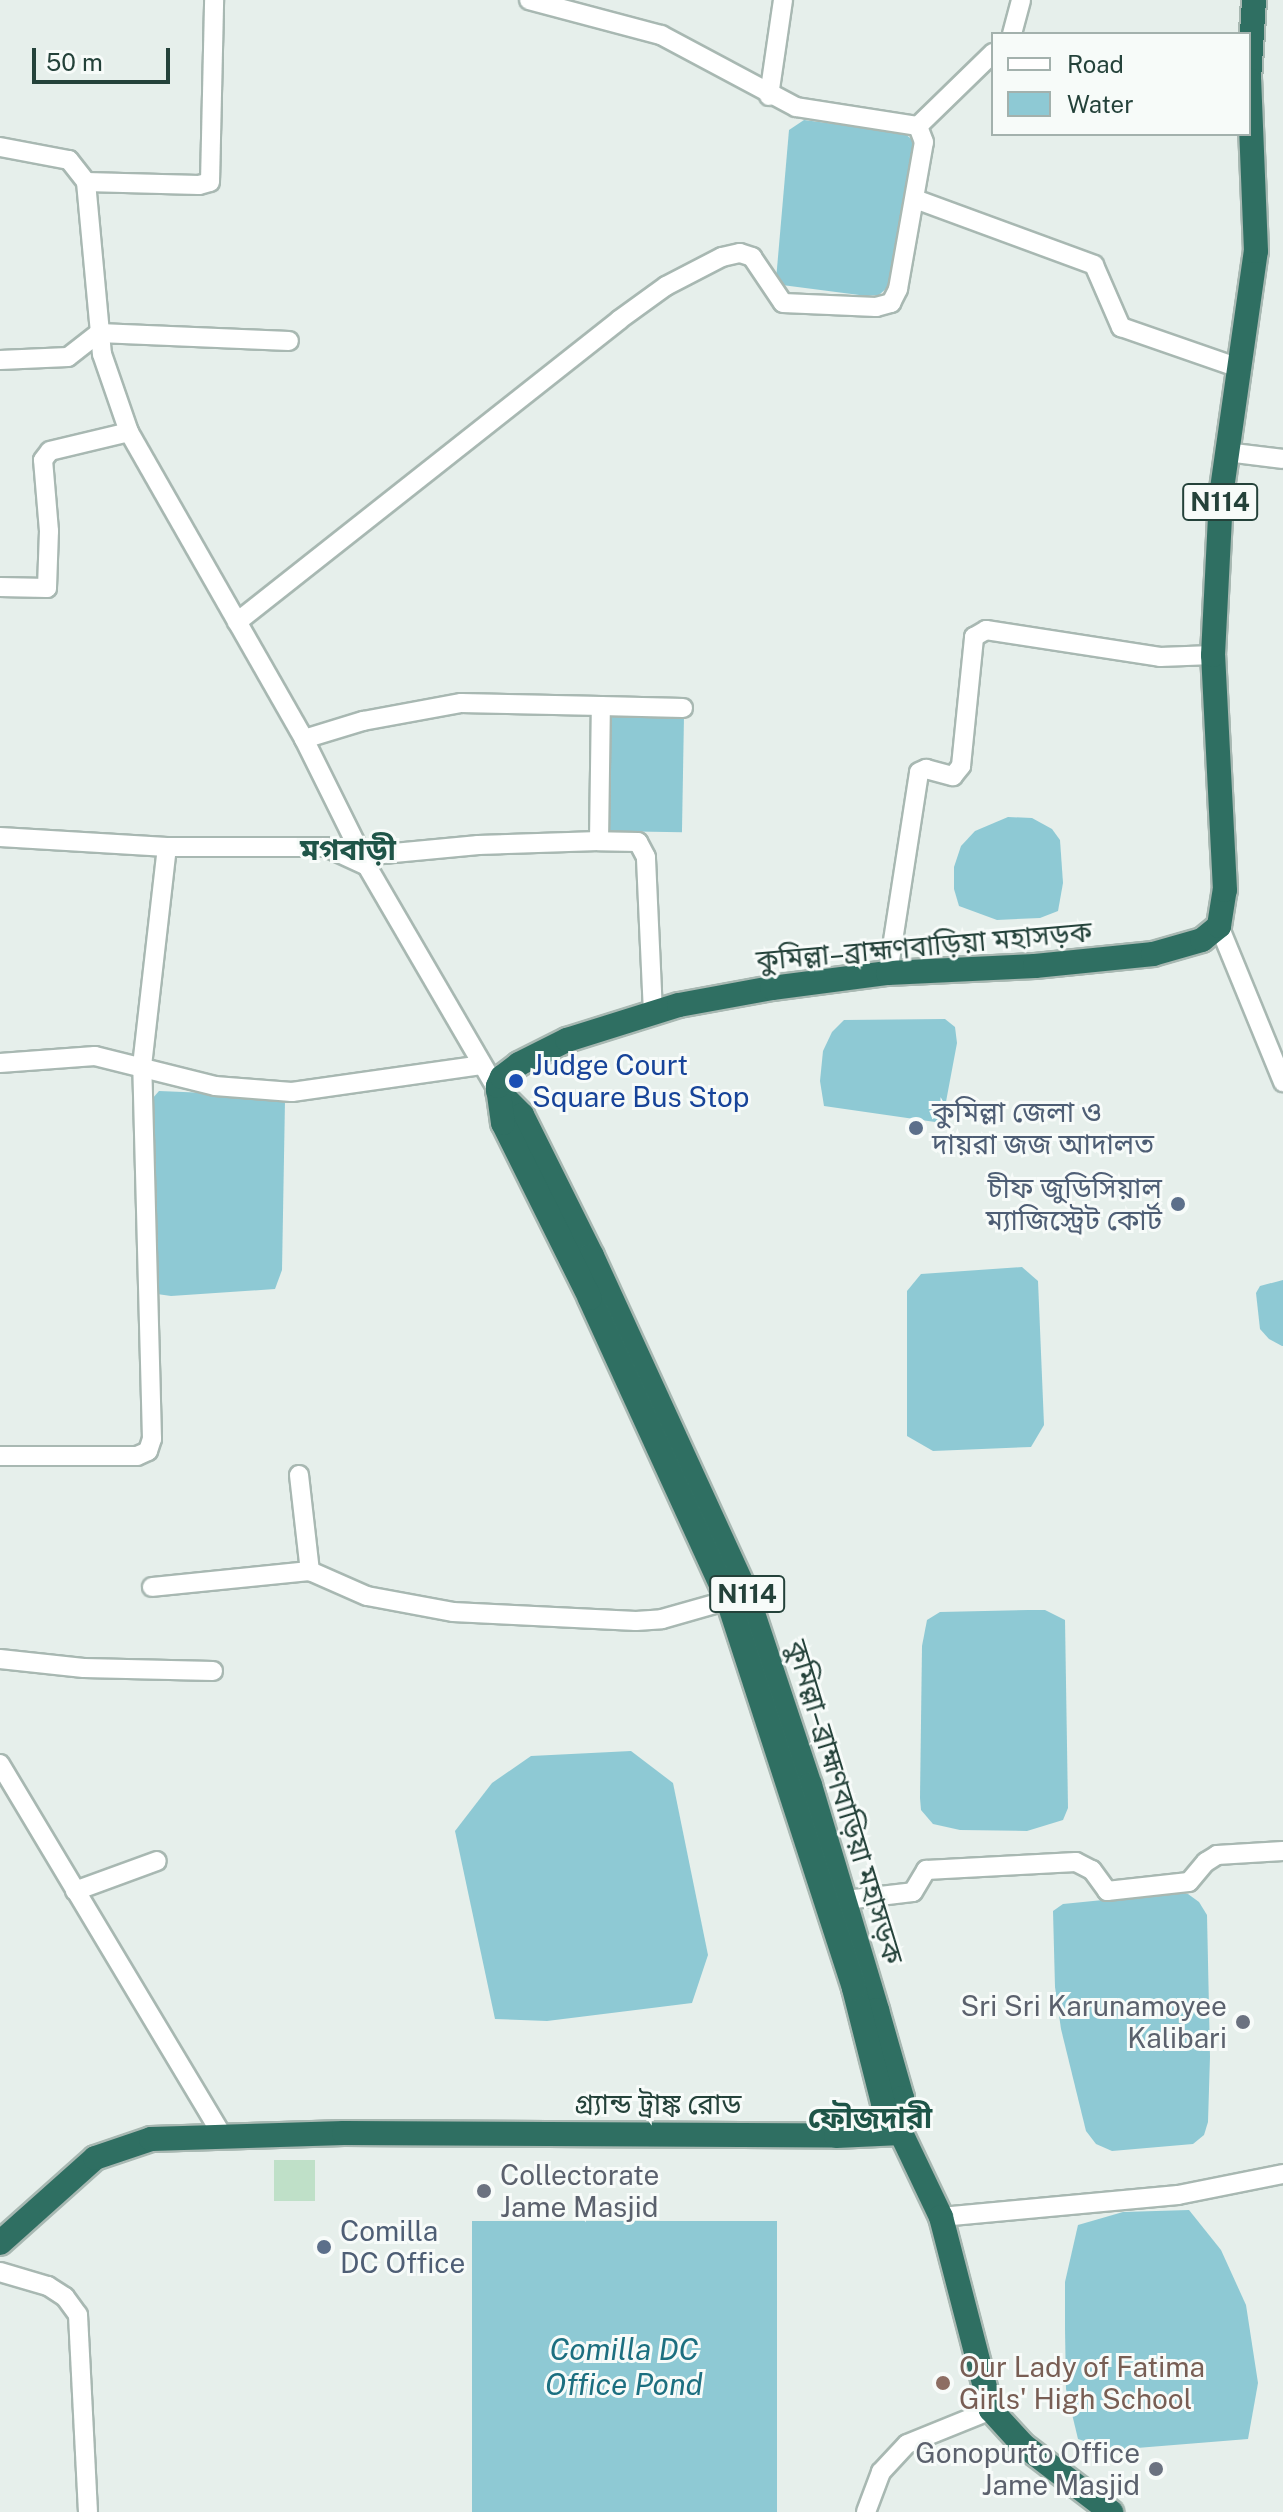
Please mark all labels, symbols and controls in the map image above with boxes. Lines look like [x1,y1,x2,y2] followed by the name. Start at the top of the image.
[36,32,174,82] scale bar
[991,32,1251,136] legend
[46,48,103,76] text: 50 m
[1067,50,1124,78] text: Road
[1067,90,1134,118] text: Water
[1182,480,1258,524] road number: N114
[300,831,396,867] district label: মগবাড়ী
[755,915,1093,977] street label: কুমিল্লা–ব্রাহ্মণবাড়িয়া মহাসড়ক
[532,1048,750,1114] place label: Judge Court Square Bus Stop
[507,1072,525,1090] marker: Judge Court Square Bus Stop
[932,1095,1154,1161] place label: কুমিল্লা জেলা ও দায়রা জজ আদালত
[907,1119,925,1137] marker: কুমিল্লা জেলা ও দায়রা জজ আদালত
[986,1171,1162,1237] place label: চীফ জুডিসিয়াল ম্যাজিস্ট্রেট কোর্ট
[1169,1195,1187,1213] marker: চীফ জুডিসিয়াল ম্যাজিস্ট্রেট কোর্ট
[709,1572,785,1616] road number: N114
[780,1636,910,1968] street label: কুমিল্লা–ব্রাহ্মণবাড়িয়া মহাসড়ক
[961,1989,1227,2055] place label: Sri Sri Karunamoyee Kalibari
[1234,2013,1252,2031] marker: Sri Sri Karunamoyee Kalibari
[575,2087,741,2121] street label: গ্র্যান্ড ট্রাঙ্ক রোড
[808,2099,932,2135] district label: ফৌজদারী
[500,2158,659,2224] place label: Collectorate Jame Masjid
[475,2182,493,2200] marker: Collectorate Jame Masjid
[340,2214,465,2280] place label: Comilla DC Office
[315,2238,333,2256] marker: Comilla DC Office
[545,2331,703,2402] water label: Comilla DC Office Pond
[959,2350,1205,2416] place label: Our Lady of Fatima Girls' High School
[934,2374,952,2392] marker: Our Lady of Fatima Girls' High School
[915,2436,1140,2502] place label: Gonopurto Office Jame Masjid
[1147,2460,1165,2478] marker: Gonopurto Office Jame Masjid

